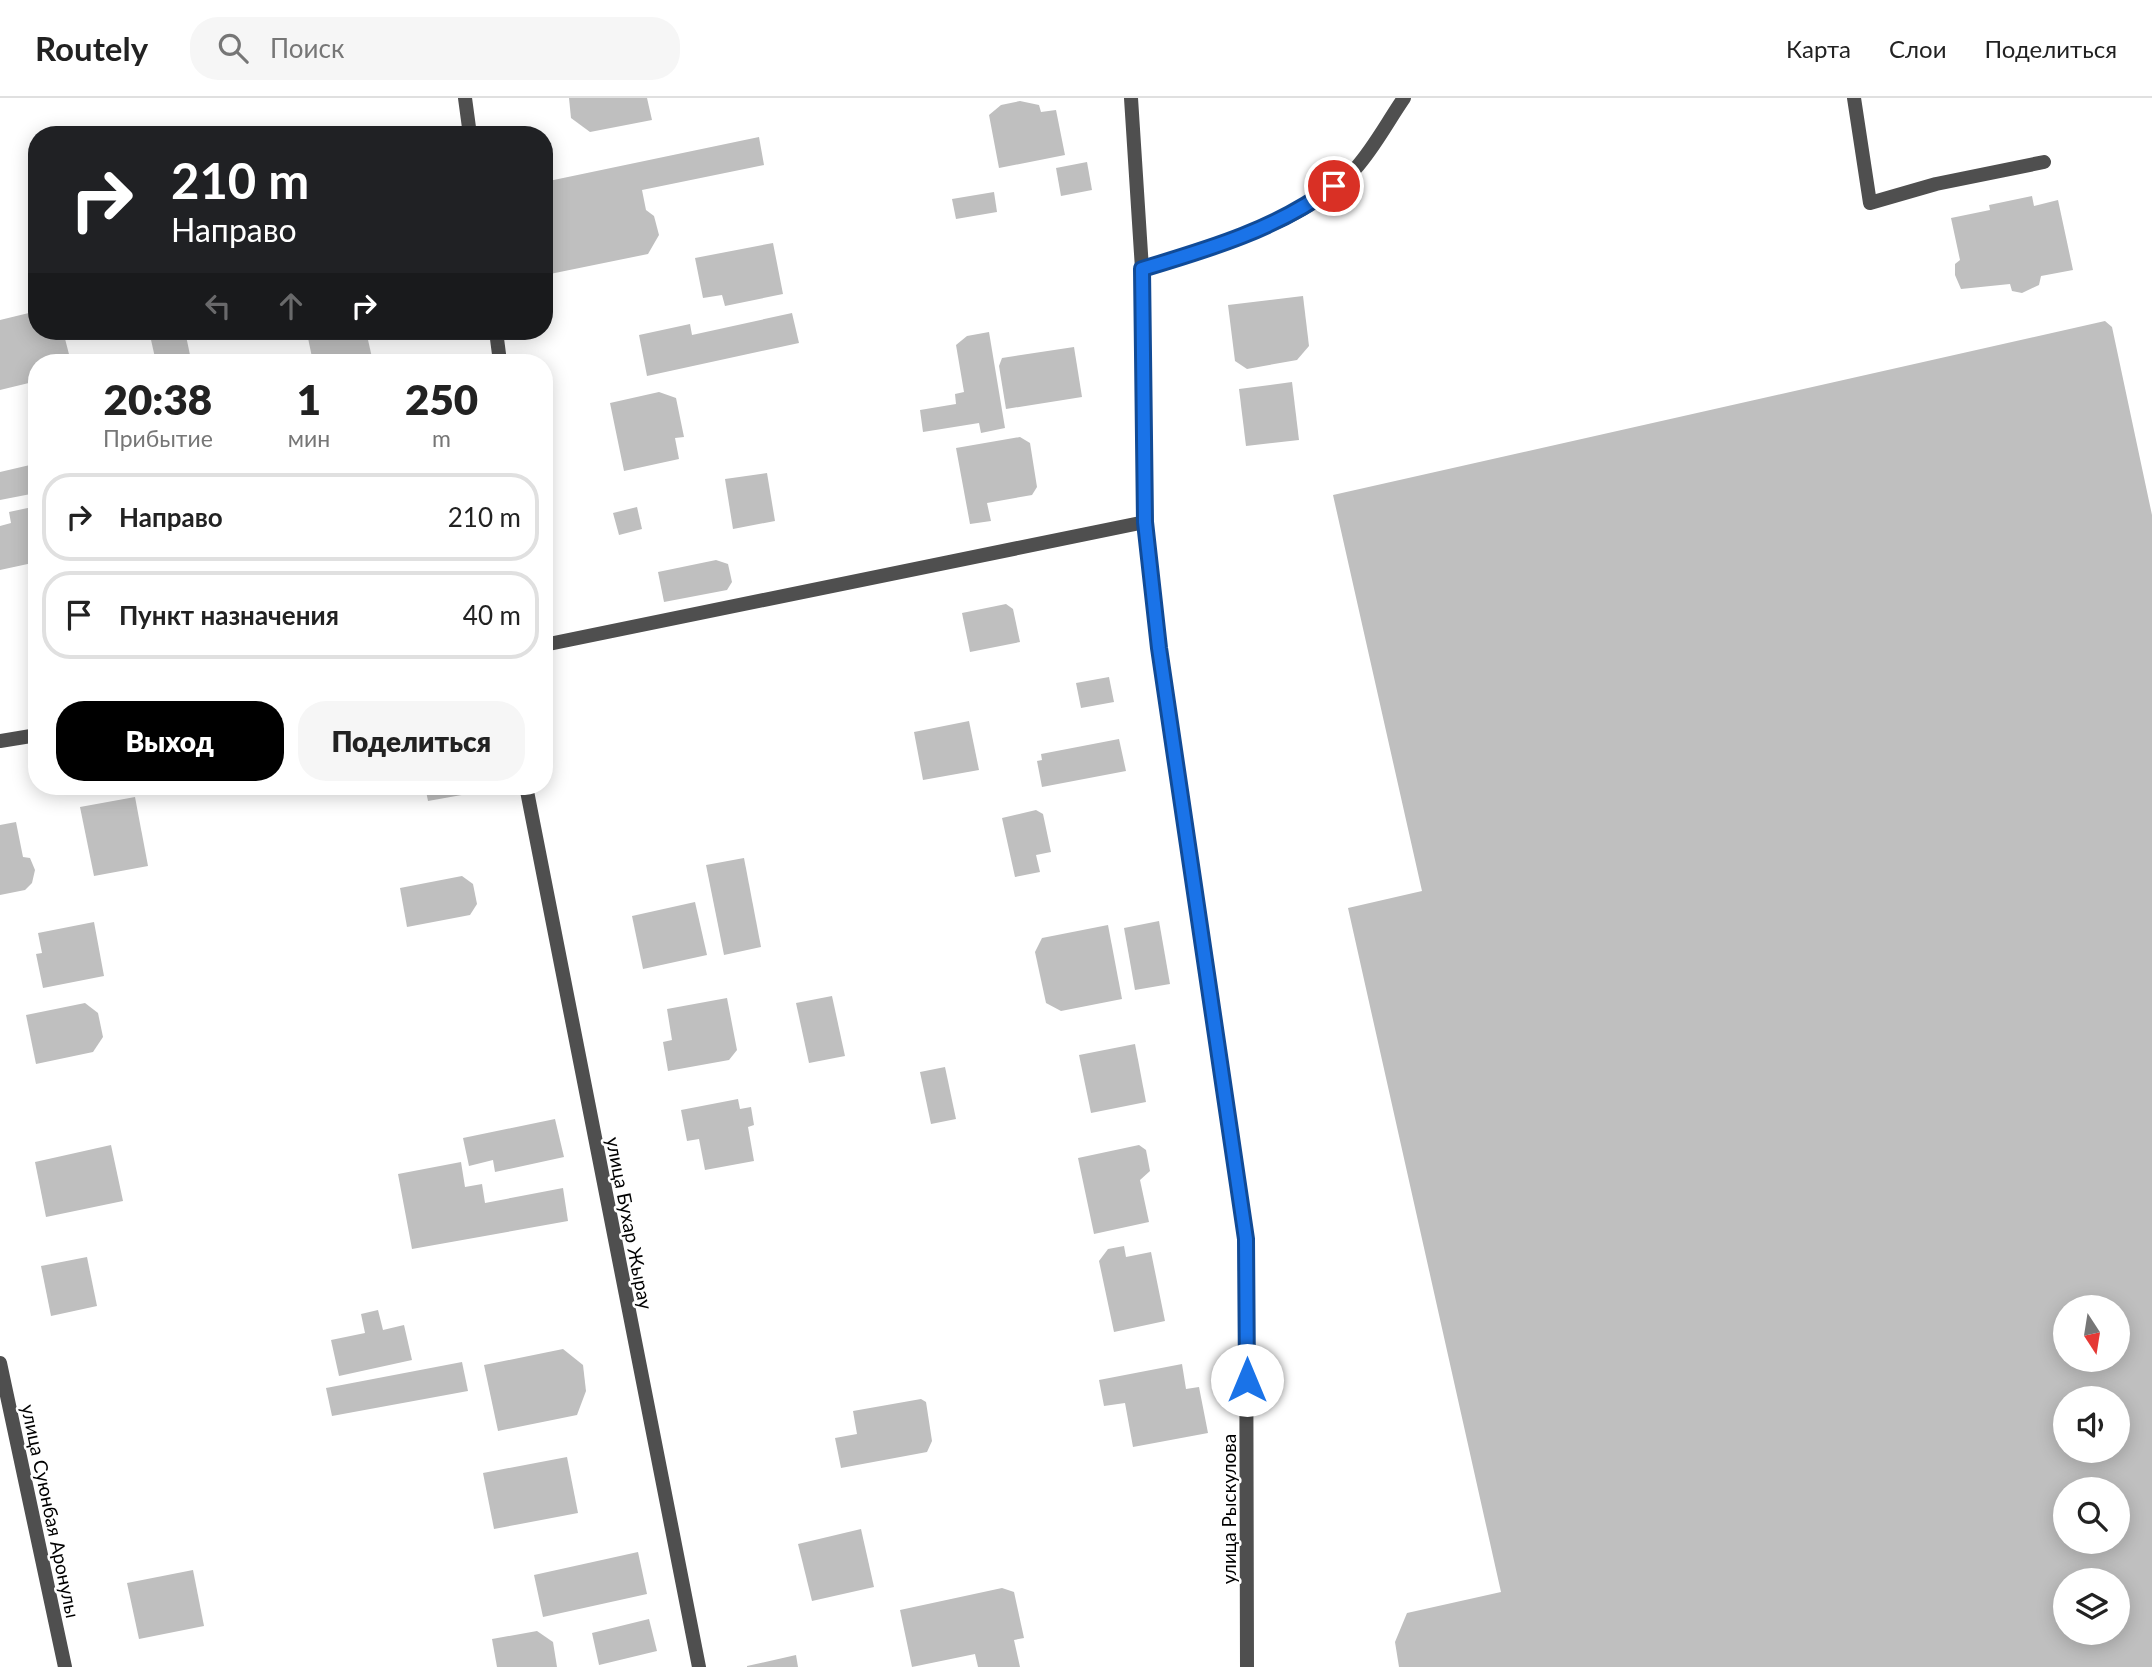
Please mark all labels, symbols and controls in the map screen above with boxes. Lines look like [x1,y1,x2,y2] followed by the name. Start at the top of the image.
[190,17,680,80] search box
[35,28,148,68] text: Routely
[214,29,252,67] icon: search
[270,32,344,64] text: Поиск
[1786,34,1851,63] text: Карта
[1889,34,1946,63] text: Слои
[1984,34,2117,63] text: Поделиться
[171,151,309,209] text: 210 m
[56,154,147,245] icon: right
[1304,156,1364,216] pin
[1315,167,1353,205] icon: arrive
[171,210,297,249] text: Направо
[199,287,237,325] icon: left
[272,287,310,325] icon: ahead
[345,287,383,325] icon: right
[104,374,212,424] text: 20:38
[297,374,321,424] text: 1
[405,374,478,424] text: 250
[103,424,213,452] text: Прибытие
[288,424,330,452] text: мин
[432,424,451,452] text: m
[60,498,98,536] icon: right
[119,501,223,533] text: Направо
[448,501,521,533] text: 210 m
[60,596,98,634] icon: arrive
[119,599,339,631] text: Пункт назначения
[463,599,521,631] text: 40 m
[56,701,284,781] button: Выход
[298,701,525,781] button: Поделиться
[602,1135,658,1311] street label: улица Бухар Жырау
[2053,1295,2130,1372] north arrow
[2053,1295,2130,1645] map controls
[1210,1343,1284,1417] position arrow
[2053,1386,2130,1463] button: sound
[17,1402,85,1620] street label: улица Суюнбая Аронулы
[1217,1434,1240,1584] street label: улица Рыскулова
[2053,1477,2130,1554] button: search
[2053,1568,2130,1645] button: layers

